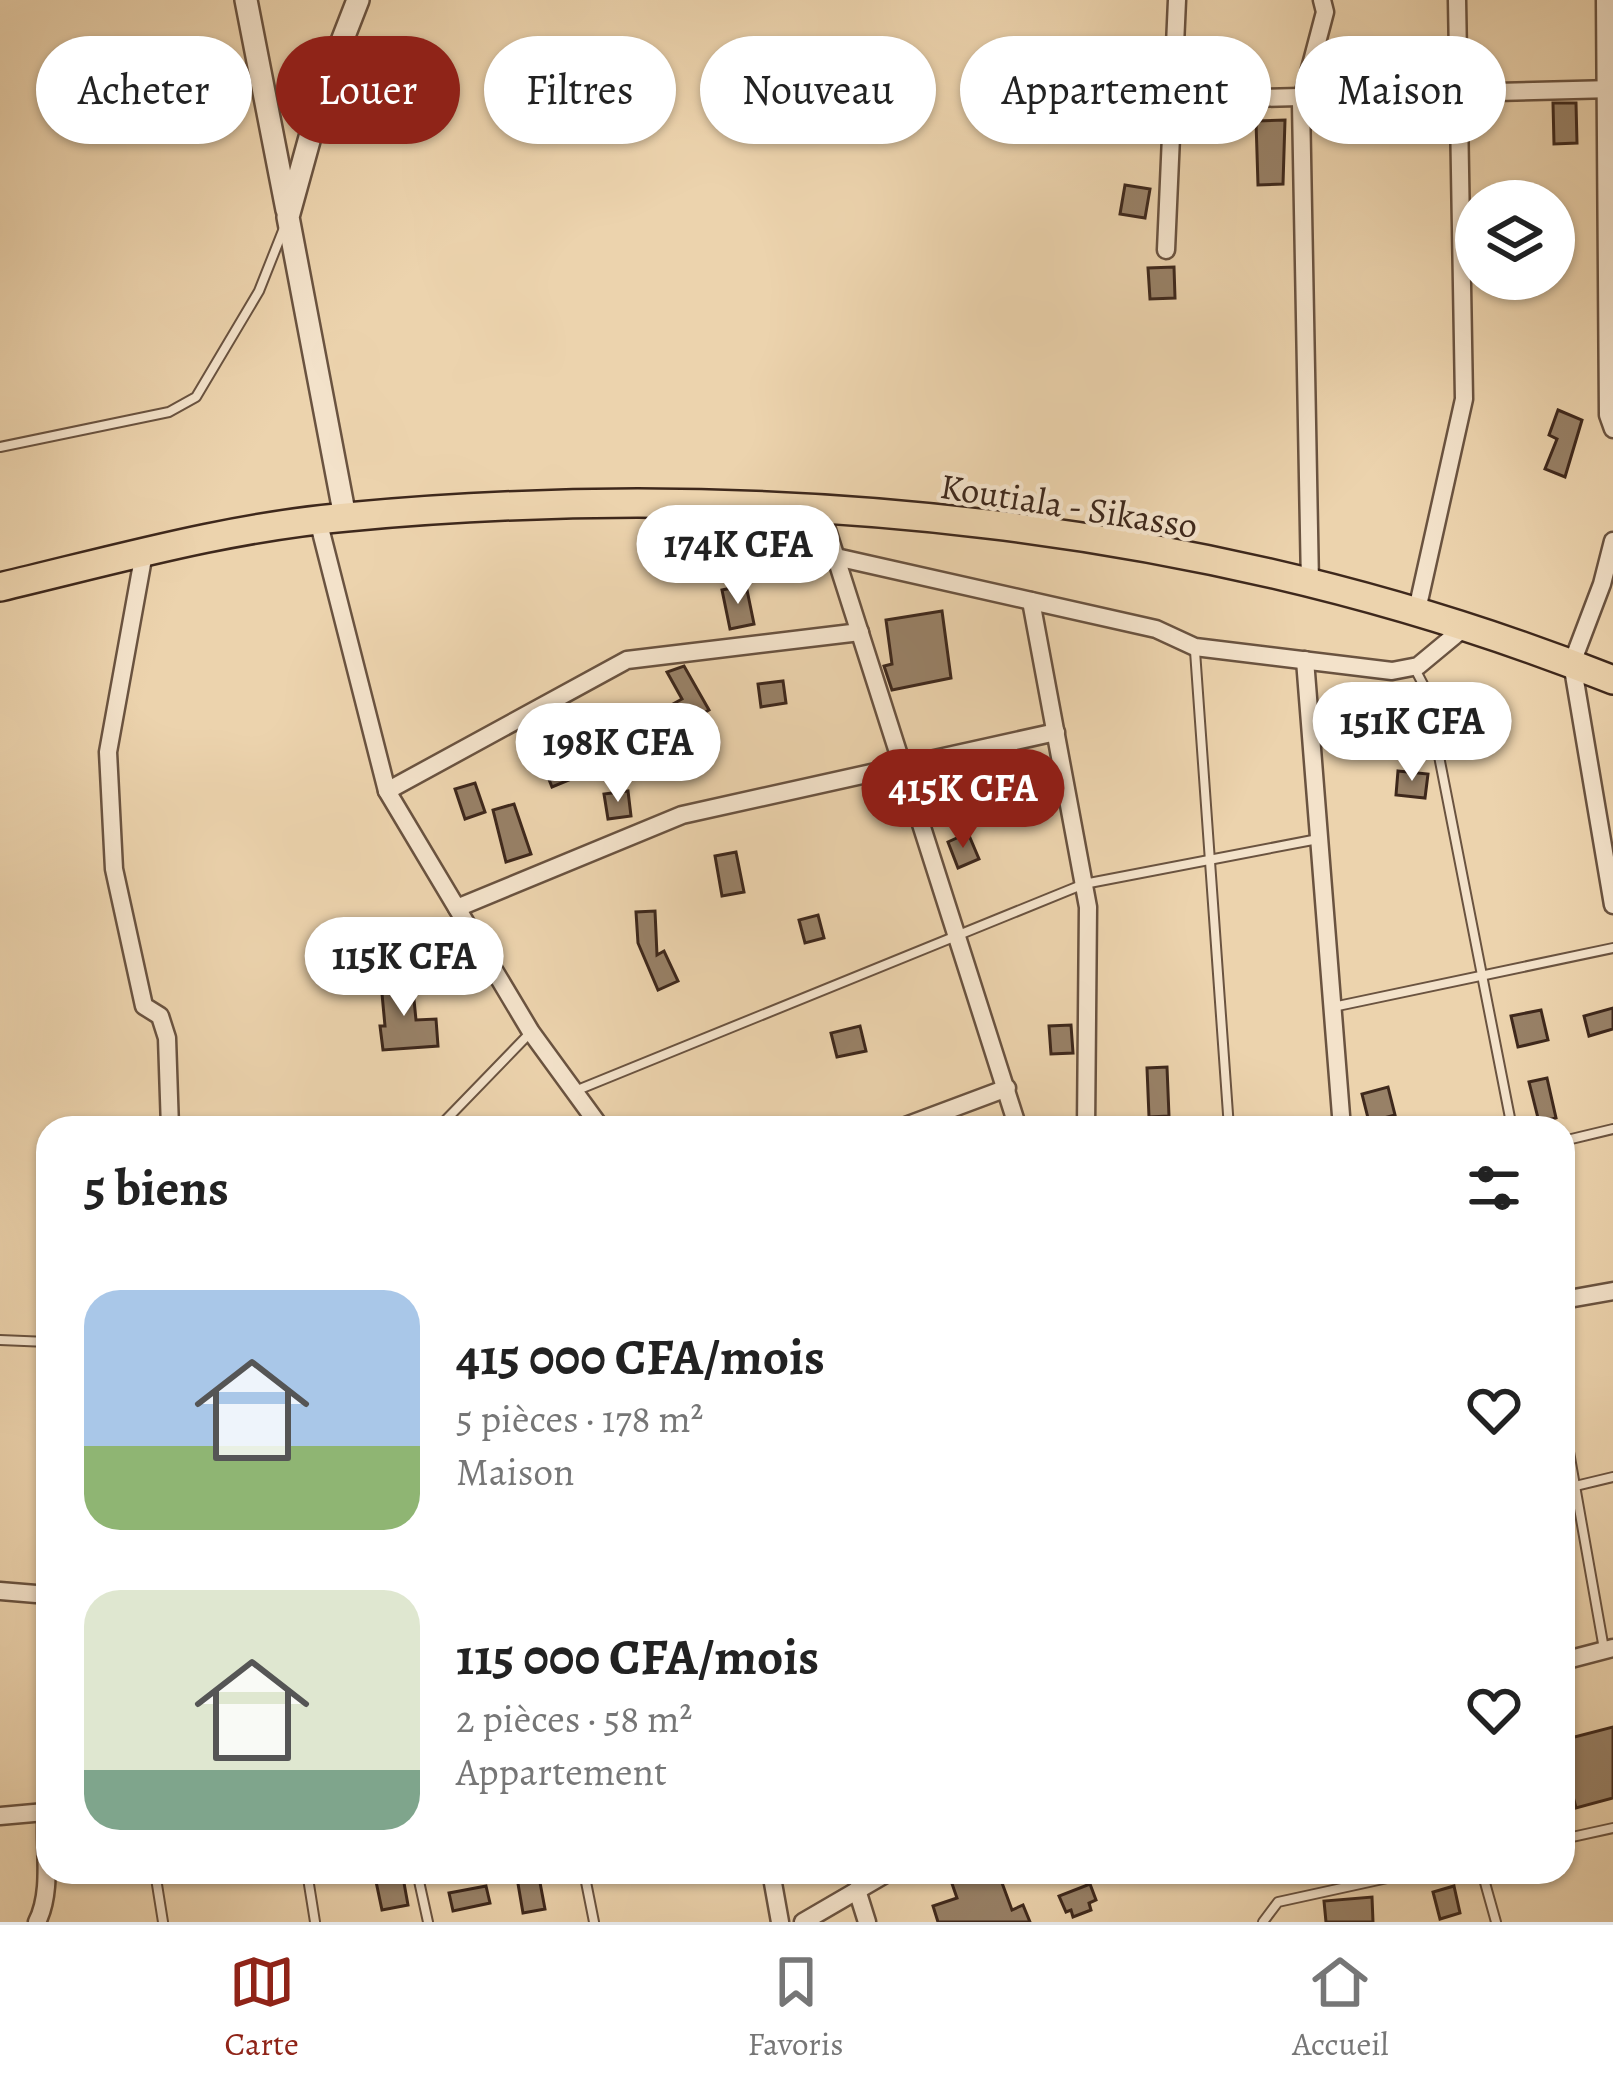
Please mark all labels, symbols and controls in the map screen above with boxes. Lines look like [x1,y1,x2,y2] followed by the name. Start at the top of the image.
[36,36,252,144] chip: Acheter
[276,36,460,144] chip: Louer
[484,36,676,144] chip: Filtres
[700,36,936,144] chip: Nouveau
[960,36,1271,144] chip: Appartement
[1295,36,1506,144] chip: Maison
[1455,180,1575,300] map controls
[1455,180,1575,300] button: layers
[937,461,1201,550] street label: Koutiala - Sikasso
[614,505,862,607] pin: 174K CFA
[663,517,813,570] text: 174K CFA
[1288,682,1536,784] pin: 151K CFA
[1340,694,1484,747] text: 151K CFA
[494,703,742,805] pin: 198K CFA
[543,715,693,768] text: 198K CFA
[839,749,1087,851] pin: 415K CFA
[888,761,1038,814] text: 415K CFA
[280,917,528,1019] pin: 115K CFA
[332,929,476,982] text: 115K CFA
[84,1153,229,1223] text: 5 biens
[1461,1155,1527,1221] icon: filters
[456,1322,825,1392] text: 415 000 CFA/mois
[180,1338,324,1482] icon: home
[1461,1377,1527,1443] icon: heart
[456,1392,703,1445] text: 5 pièces · 178 m²
[456,1445,574,1498] text: Maison
[456,1622,819,1692] text: 115 000 CFA/mois
[180,1638,324,1782] icon: home
[1461,1677,1527,1743] icon: heart
[456,1692,692,1745] text: 2 pièces · 58 m²
[456,1745,667,1798] text: Appartement
[224,1949,299,2066] tab: Carte
[748,1949,844,2066] tab: Favoris
[1292,1949,1389,2066] tab: Accueil

